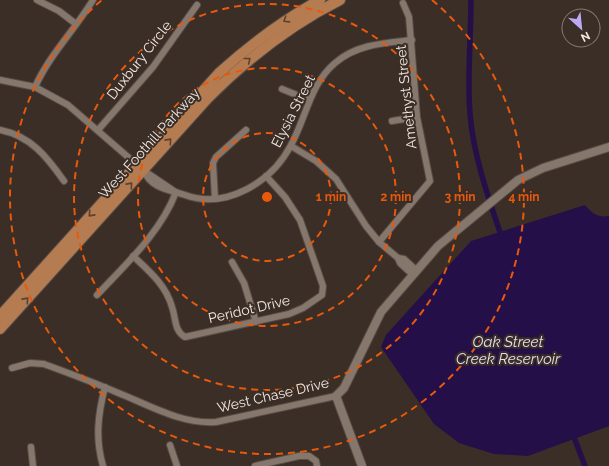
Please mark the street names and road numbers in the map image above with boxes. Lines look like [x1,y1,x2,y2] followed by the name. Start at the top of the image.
[103,18,175,102] street label: Duxbury Circle
[393,44,419,150] street label: Amethyst Street
[268,72,318,150] street label: Elysia Street
[95,84,203,201] street label: West Foothill Parkway
[207,292,291,326] street label: Peridot Drive
[216,374,330,416] street label: West Chase Drive

